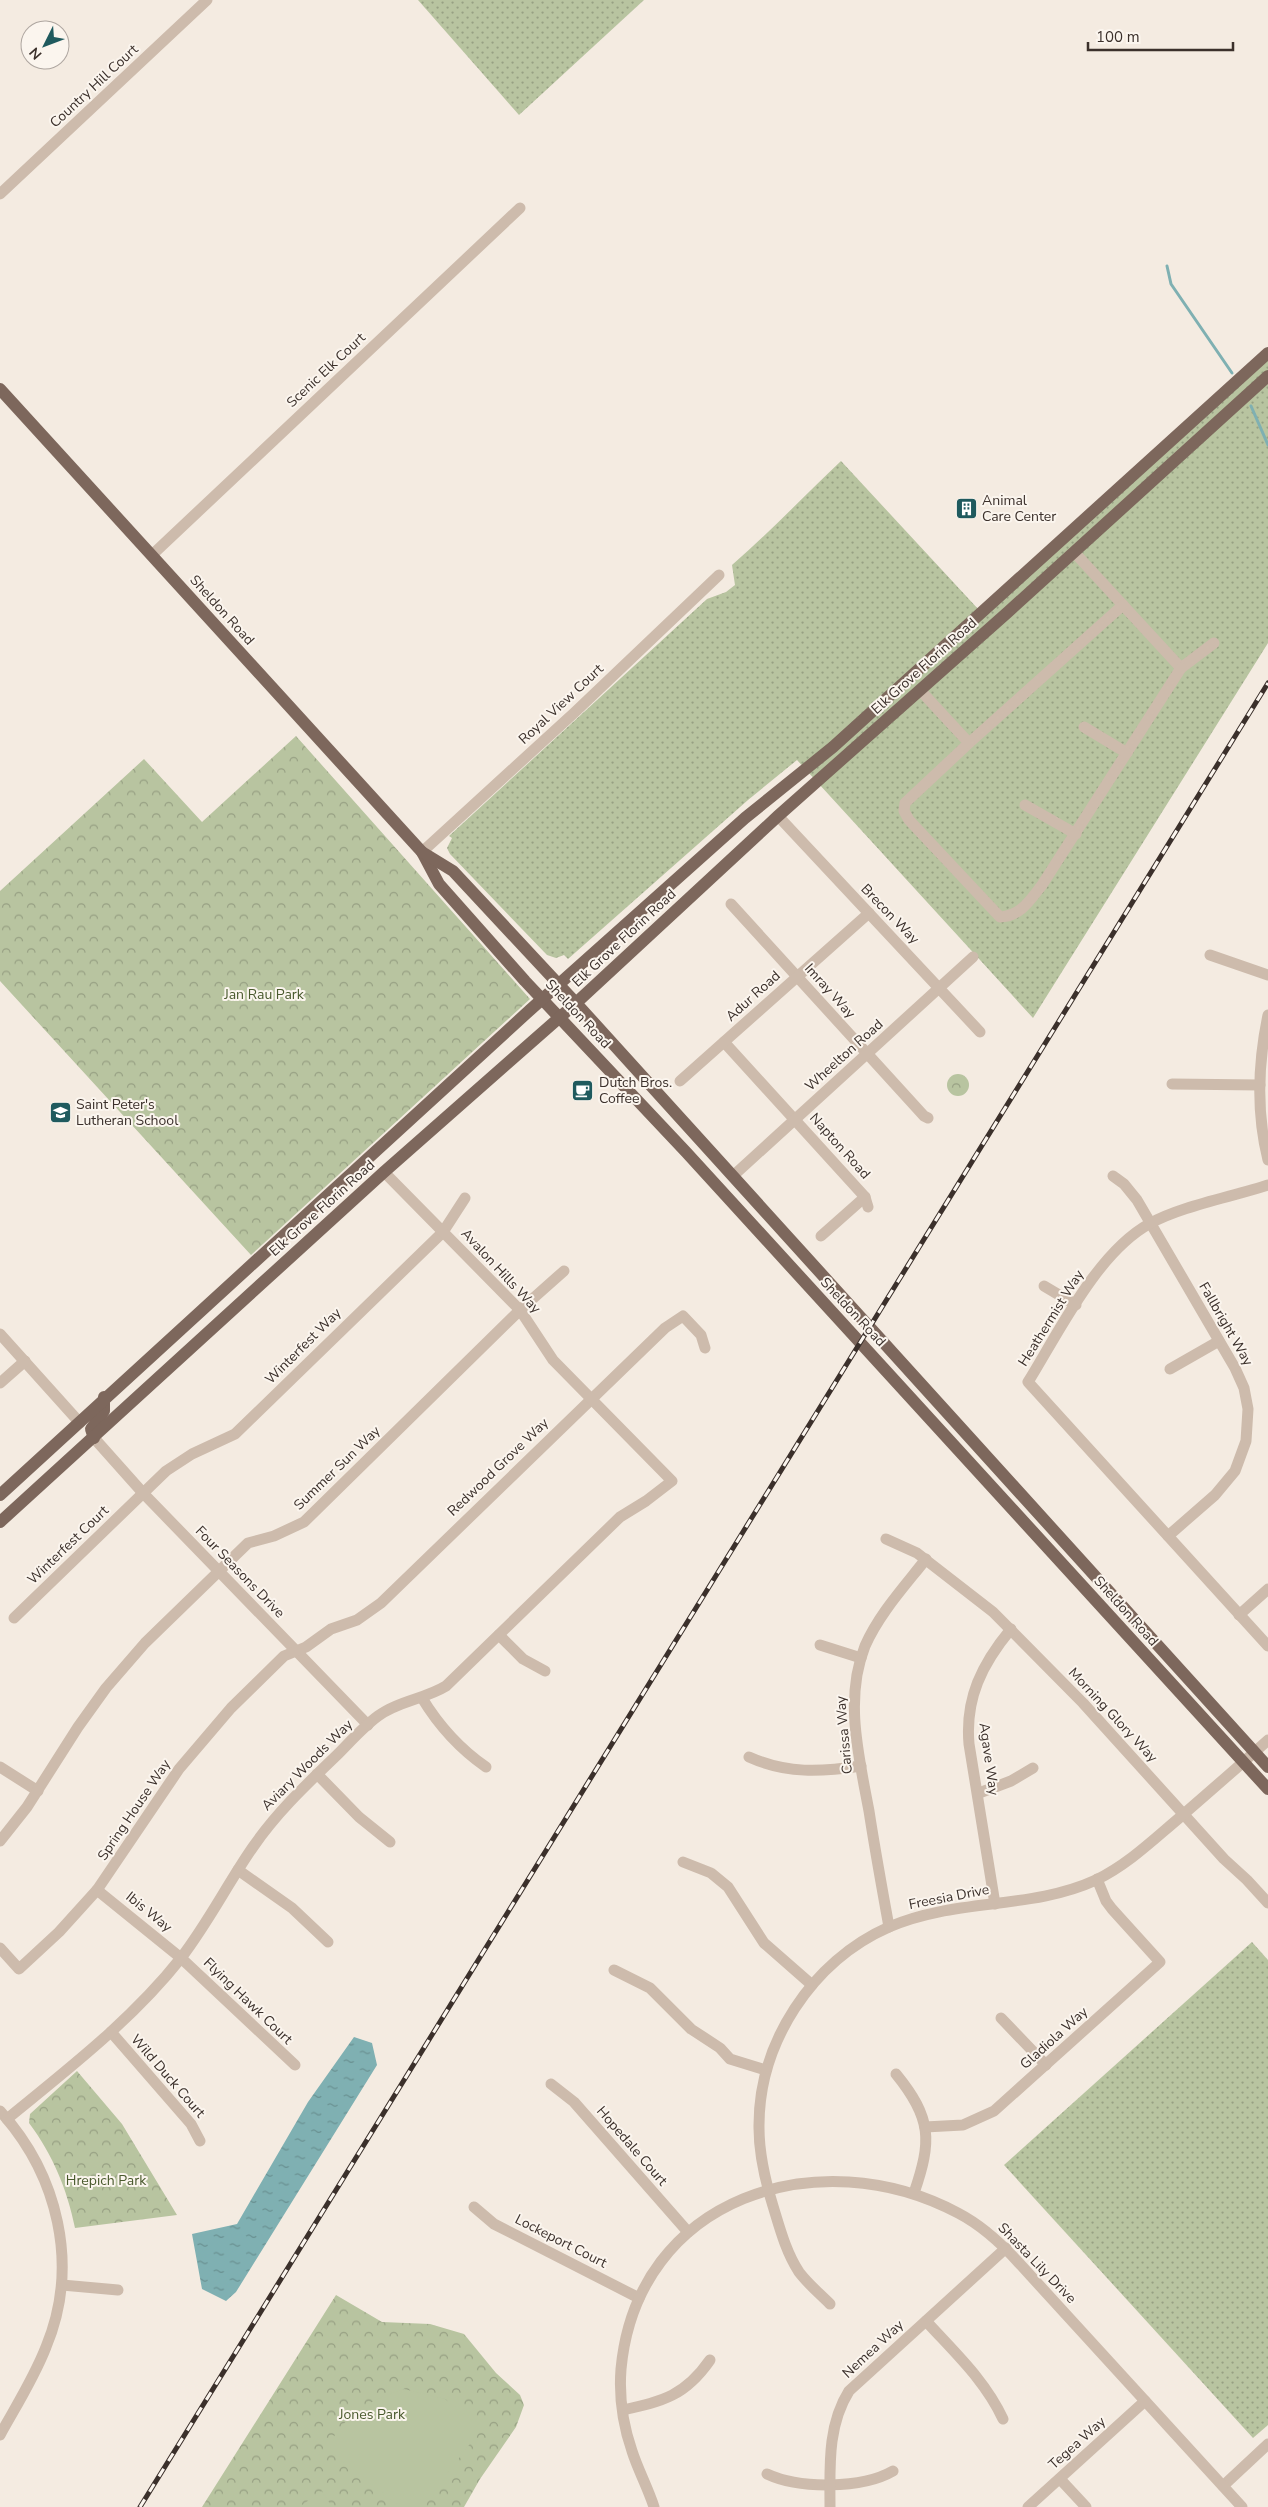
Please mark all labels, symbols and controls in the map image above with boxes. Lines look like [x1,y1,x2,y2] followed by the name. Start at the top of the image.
[20,20,70,70] north arrow
[1088,20,1233,52] scale bar
[1096,27,1140,47] text: 100 m
[46,40,142,132] street label: Country Hill Court
[25,43,46,64] text: N
[282,328,370,412] street label: Scenic Elk Court
[982,491,1056,526] place label: Animal Care Center
[954,496,978,520] building icon: Animal Care Center
[185,571,259,649] street label: Sheldon Road
[867,614,981,718] street label: Elk Grove Florin Road
[514,660,608,748] street label: Royal View Court
[857,880,924,949] street label: Brecon Way
[568,885,680,991] street label: Elk Grove Florin Road
[800,959,860,1023] street label: Imray Way
[722,966,784,1026] street label: Adur Road
[541,975,615,1053] street label: Sheldon Road
[223,985,305,1004] park label: Jan Rau Park
[801,1015,887,1095] street label: Wheelton Road
[599,1073,672,1108] place label: Dutch Bros. Coffee
[571,1078,595,1102] cafe icon: Dutch Bros. Coffee
[76,1095,179,1130] place label: Saint Peter's Lutheran School
[48,1100,72,1124] school or university icon: Saint Peter's Lutheran School
[805,1109,875,1183] street label: Napton Road
[265,1156,379,1260] street label: Elk Grove Florin Road
[457,1225,546,1318] street label: Avalon Hills Way
[1014,1265,1089,1370] street label: Heathermist Way
[816,1273,890,1351] street label: Sheldon Road
[1194,1279,1258,1370] street label: Fallbright Way
[261,1303,346,1388] street label: Winterfest Way
[443,1413,553,1520] street label: Redwood Grove Way
[290,1421,385,1514] street label: Summer Sun Way
[23,1501,113,1589] street label: Winterfest Court
[191,1522,289,1622] street label: Four Seasons Drive
[1089,1572,1163,1650] street label: Sheldon Road
[1064,1663,1162,1767] street label: Morning Glory Way
[831,1694,857,1775] street label: Carissa Way
[257,1715,357,1815] street label: Aviary Woods Way
[975,1722,1004,1797] street label: Agave Way
[93,1755,175,1864] street label: Spring House Way
[907,1880,991,1914] street label: Freesia Drive
[122,1887,177,1937] street label: Ibis Way
[199,1953,297,2049] street label: Flying Hawk Court
[1016,2002,1093,2074] street label: Gladiola Way
[126,2030,210,2122] street label: Wild Duck Court
[592,2102,672,2190] street label: Hopedale Court
[66,2171,147,2190] park label: Hrepich Park
[512,2210,610,2272] street label: Lockeport Court
[994,2218,1080,2308] street label: Shasta Lily Drive
[838,2315,908,2382] street label: Nemea Way
[338,2405,406,2424] park label: Jones Park
[1044,2412,1110,2474] street label: Tegea Way

